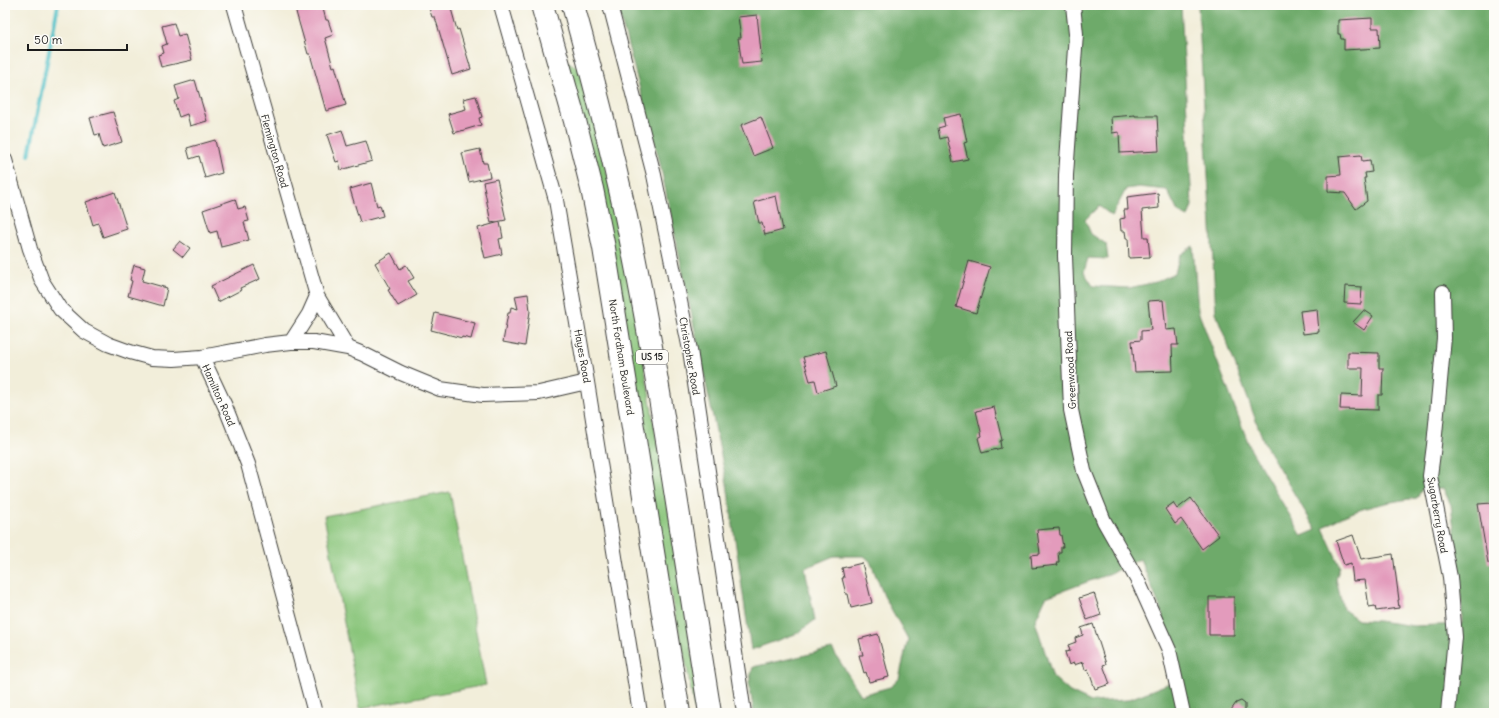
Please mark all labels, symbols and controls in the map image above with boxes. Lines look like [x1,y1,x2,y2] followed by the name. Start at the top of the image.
[28,26,127,52] scale bar
[34,32,63,47] text: 50 m
[258,113,291,190] street label: Flemington Road
[606,298,637,416] street label: North Fordham Boulevard
[676,316,703,396] street label: Christopher Road
[571,328,594,384] street label: Hayes Road
[1062,330,1079,409] street label: Greenwood Road
[636,350,668,364] road number: US 15
[199,362,238,428] street label: Hamilton Road
[1424,476,1451,554] street label: Sugarberry Road

